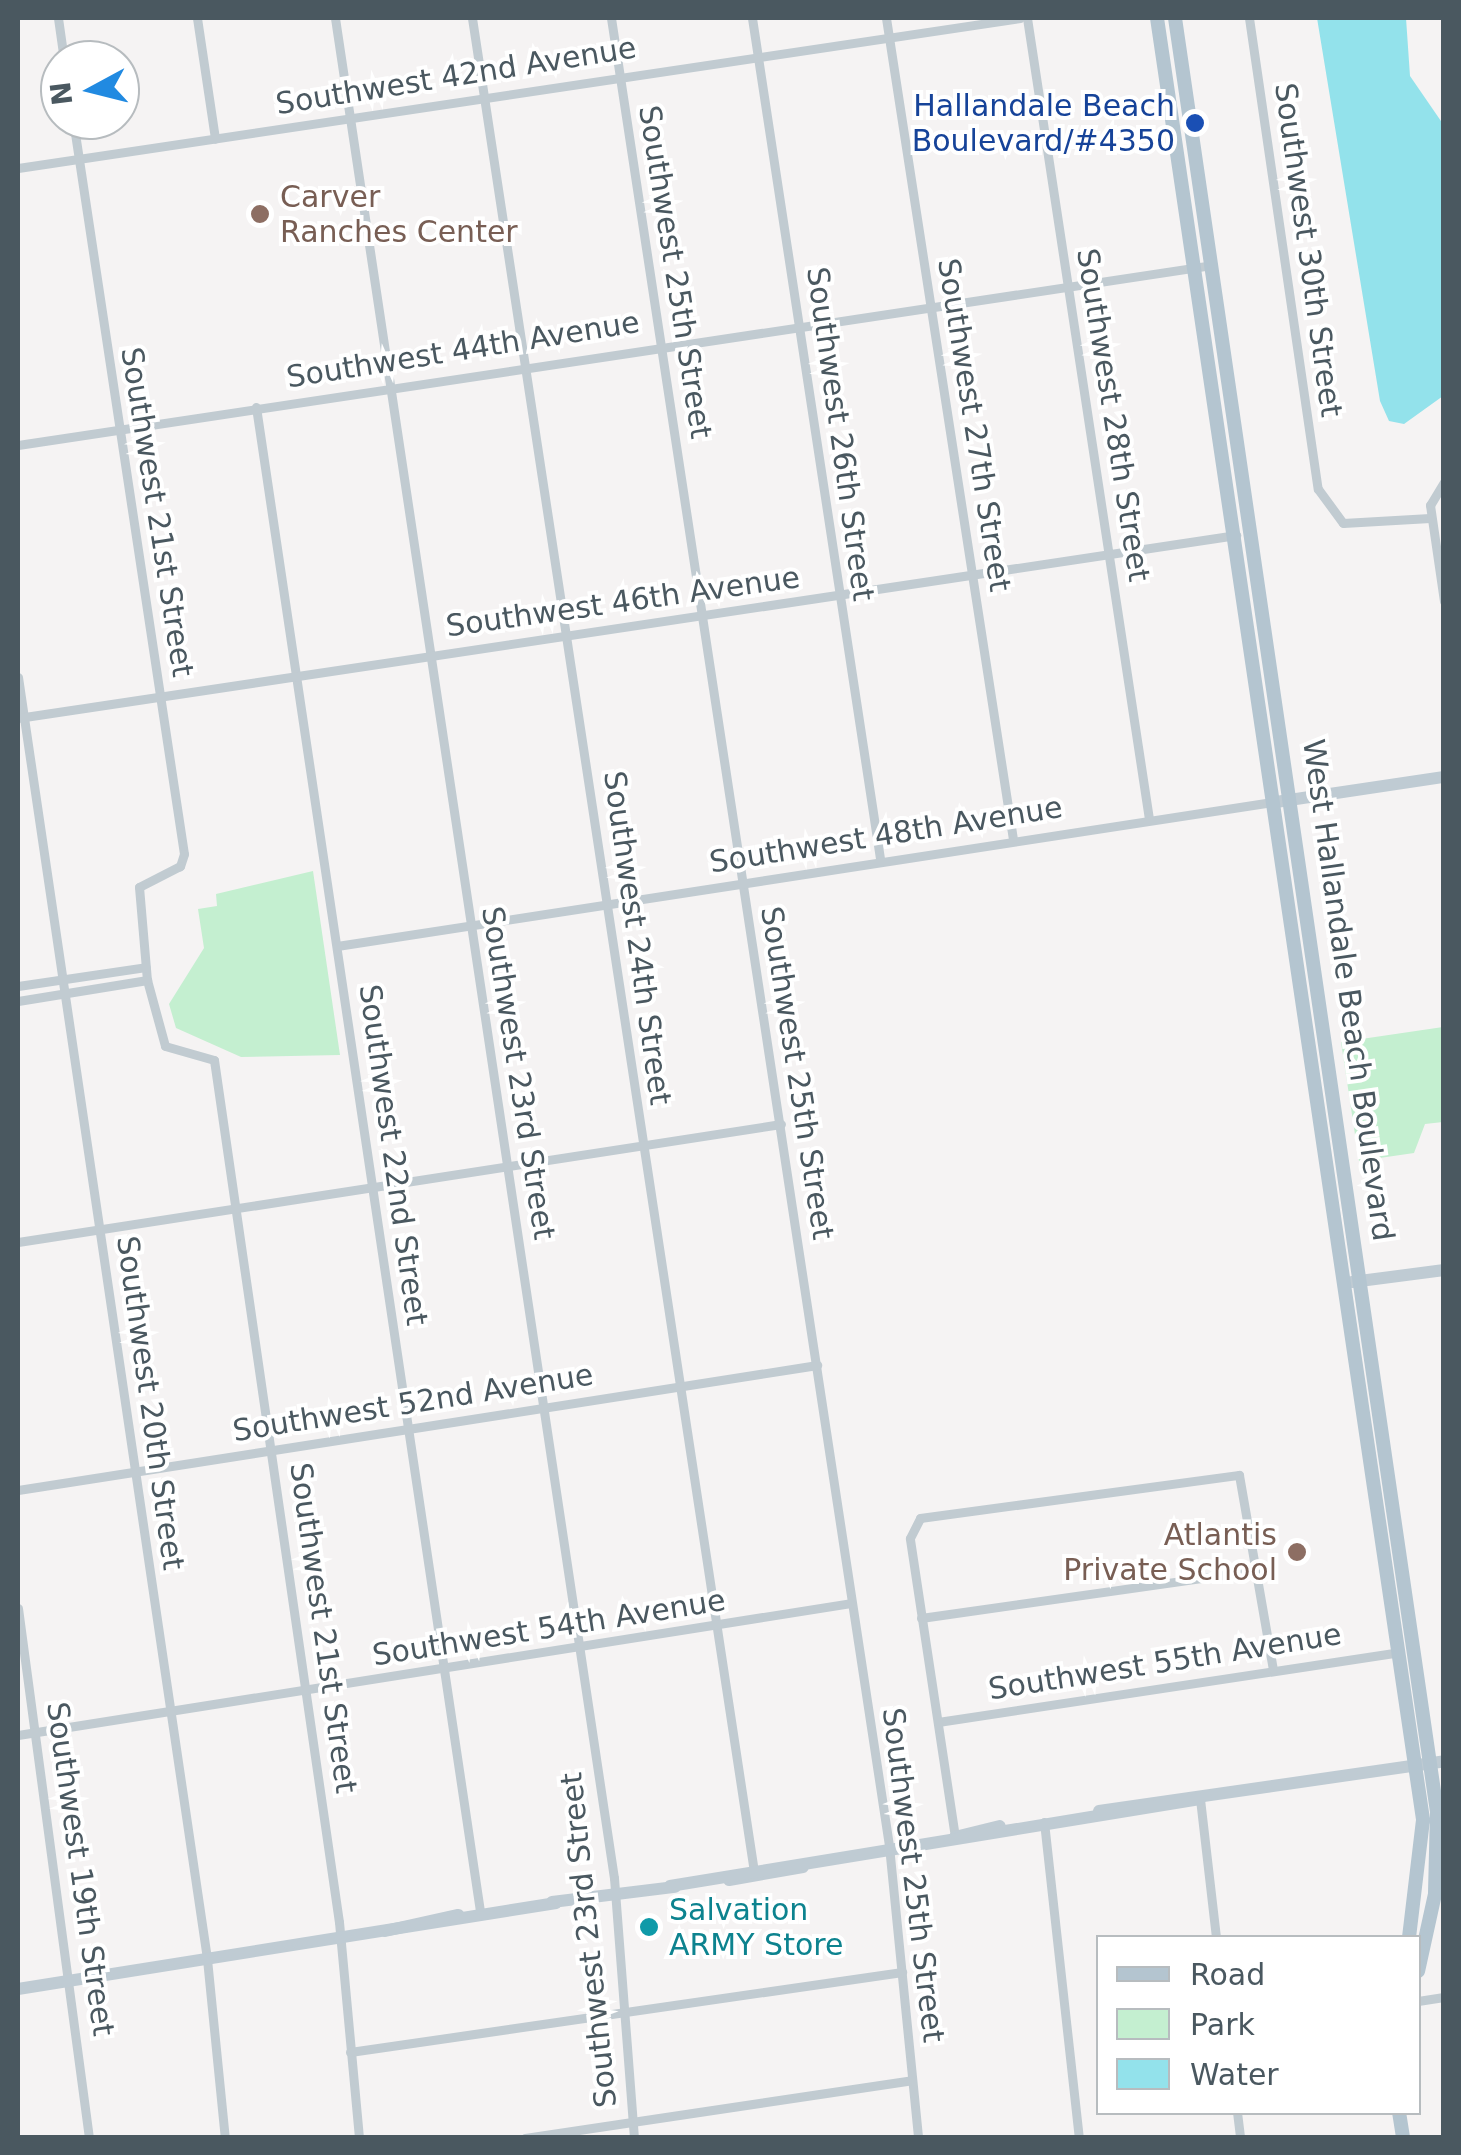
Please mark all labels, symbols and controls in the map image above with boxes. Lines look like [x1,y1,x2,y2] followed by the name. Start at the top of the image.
[273,30,639,122] street label: Southwest 42nd Avenue
[40,40,140,140] north arrow
[44,80,80,107] text: N
[1267,81,1349,419] street label: Southwest 30th Street
[912,88,1175,158] place label: Hallandale Beach Boulevard/#4350
[631,103,719,441] street label: Southwest 25th Street
[1184,112,1206,134] marker: Hallandale Beach Boulevard/#4350
[280,179,518,250] place label: Carver Ranches Center
[249,203,271,225] marker: Carver Ranches Center
[1069,246,1157,584] street label: Southwest 28th Street
[930,256,1018,594] street label: Southwest 27th Street
[799,265,881,603] street label: Southwest 26th Street
[284,304,642,396] street label: Southwest 44th Avenue
[113,345,201,679] street label: Southwest 21st Street
[444,559,802,645] street label: Southwest 46th Avenue
[1295,737,1401,1243] street label: West Hallandale Beach Boulevard
[596,769,678,1107] street label: Southwest 24th Street
[707,789,1065,881] street label: Southwest 48th Avenue
[474,904,562,1242] street label: Southwest 23rd Street
[753,904,841,1242] street label: Southwest 25th Street
[351,982,435,1328] street label: Southwest 22nd Street
[109,1234,191,1572] street label: Southwest 20th Street
[230,1357,596,1449] street label: Southwest 52nd Avenue
[282,1460,364,1796] street label: Southwest 21st Street
[1063,1517,1277,1588] place label: Atlantis Private School
[1286,1541,1308,1563] marker: Atlantis Private School
[370,1582,728,1674] street label: Southwest 54th Avenue
[986,1616,1344,1708] street label: Southwest 55th Avenue
[39,1700,121,2038] street label: Southwest 19th Street
[875,1706,951,2044] street label: Southwest 25th Street
[553,1771,625,2109] street label: Southwest 23rd Street
[669,1892,843,1962] place label: Salvation ARMY Store
[638,1916,660,1938] marker: Salvation ARMY Store
[1096,1935,1421,2115] legend
[1190,1957,1265,1992] text: Road
[1190,2007,1255,2042] text: Park
[1190,2057,1279,2092] text: Water

